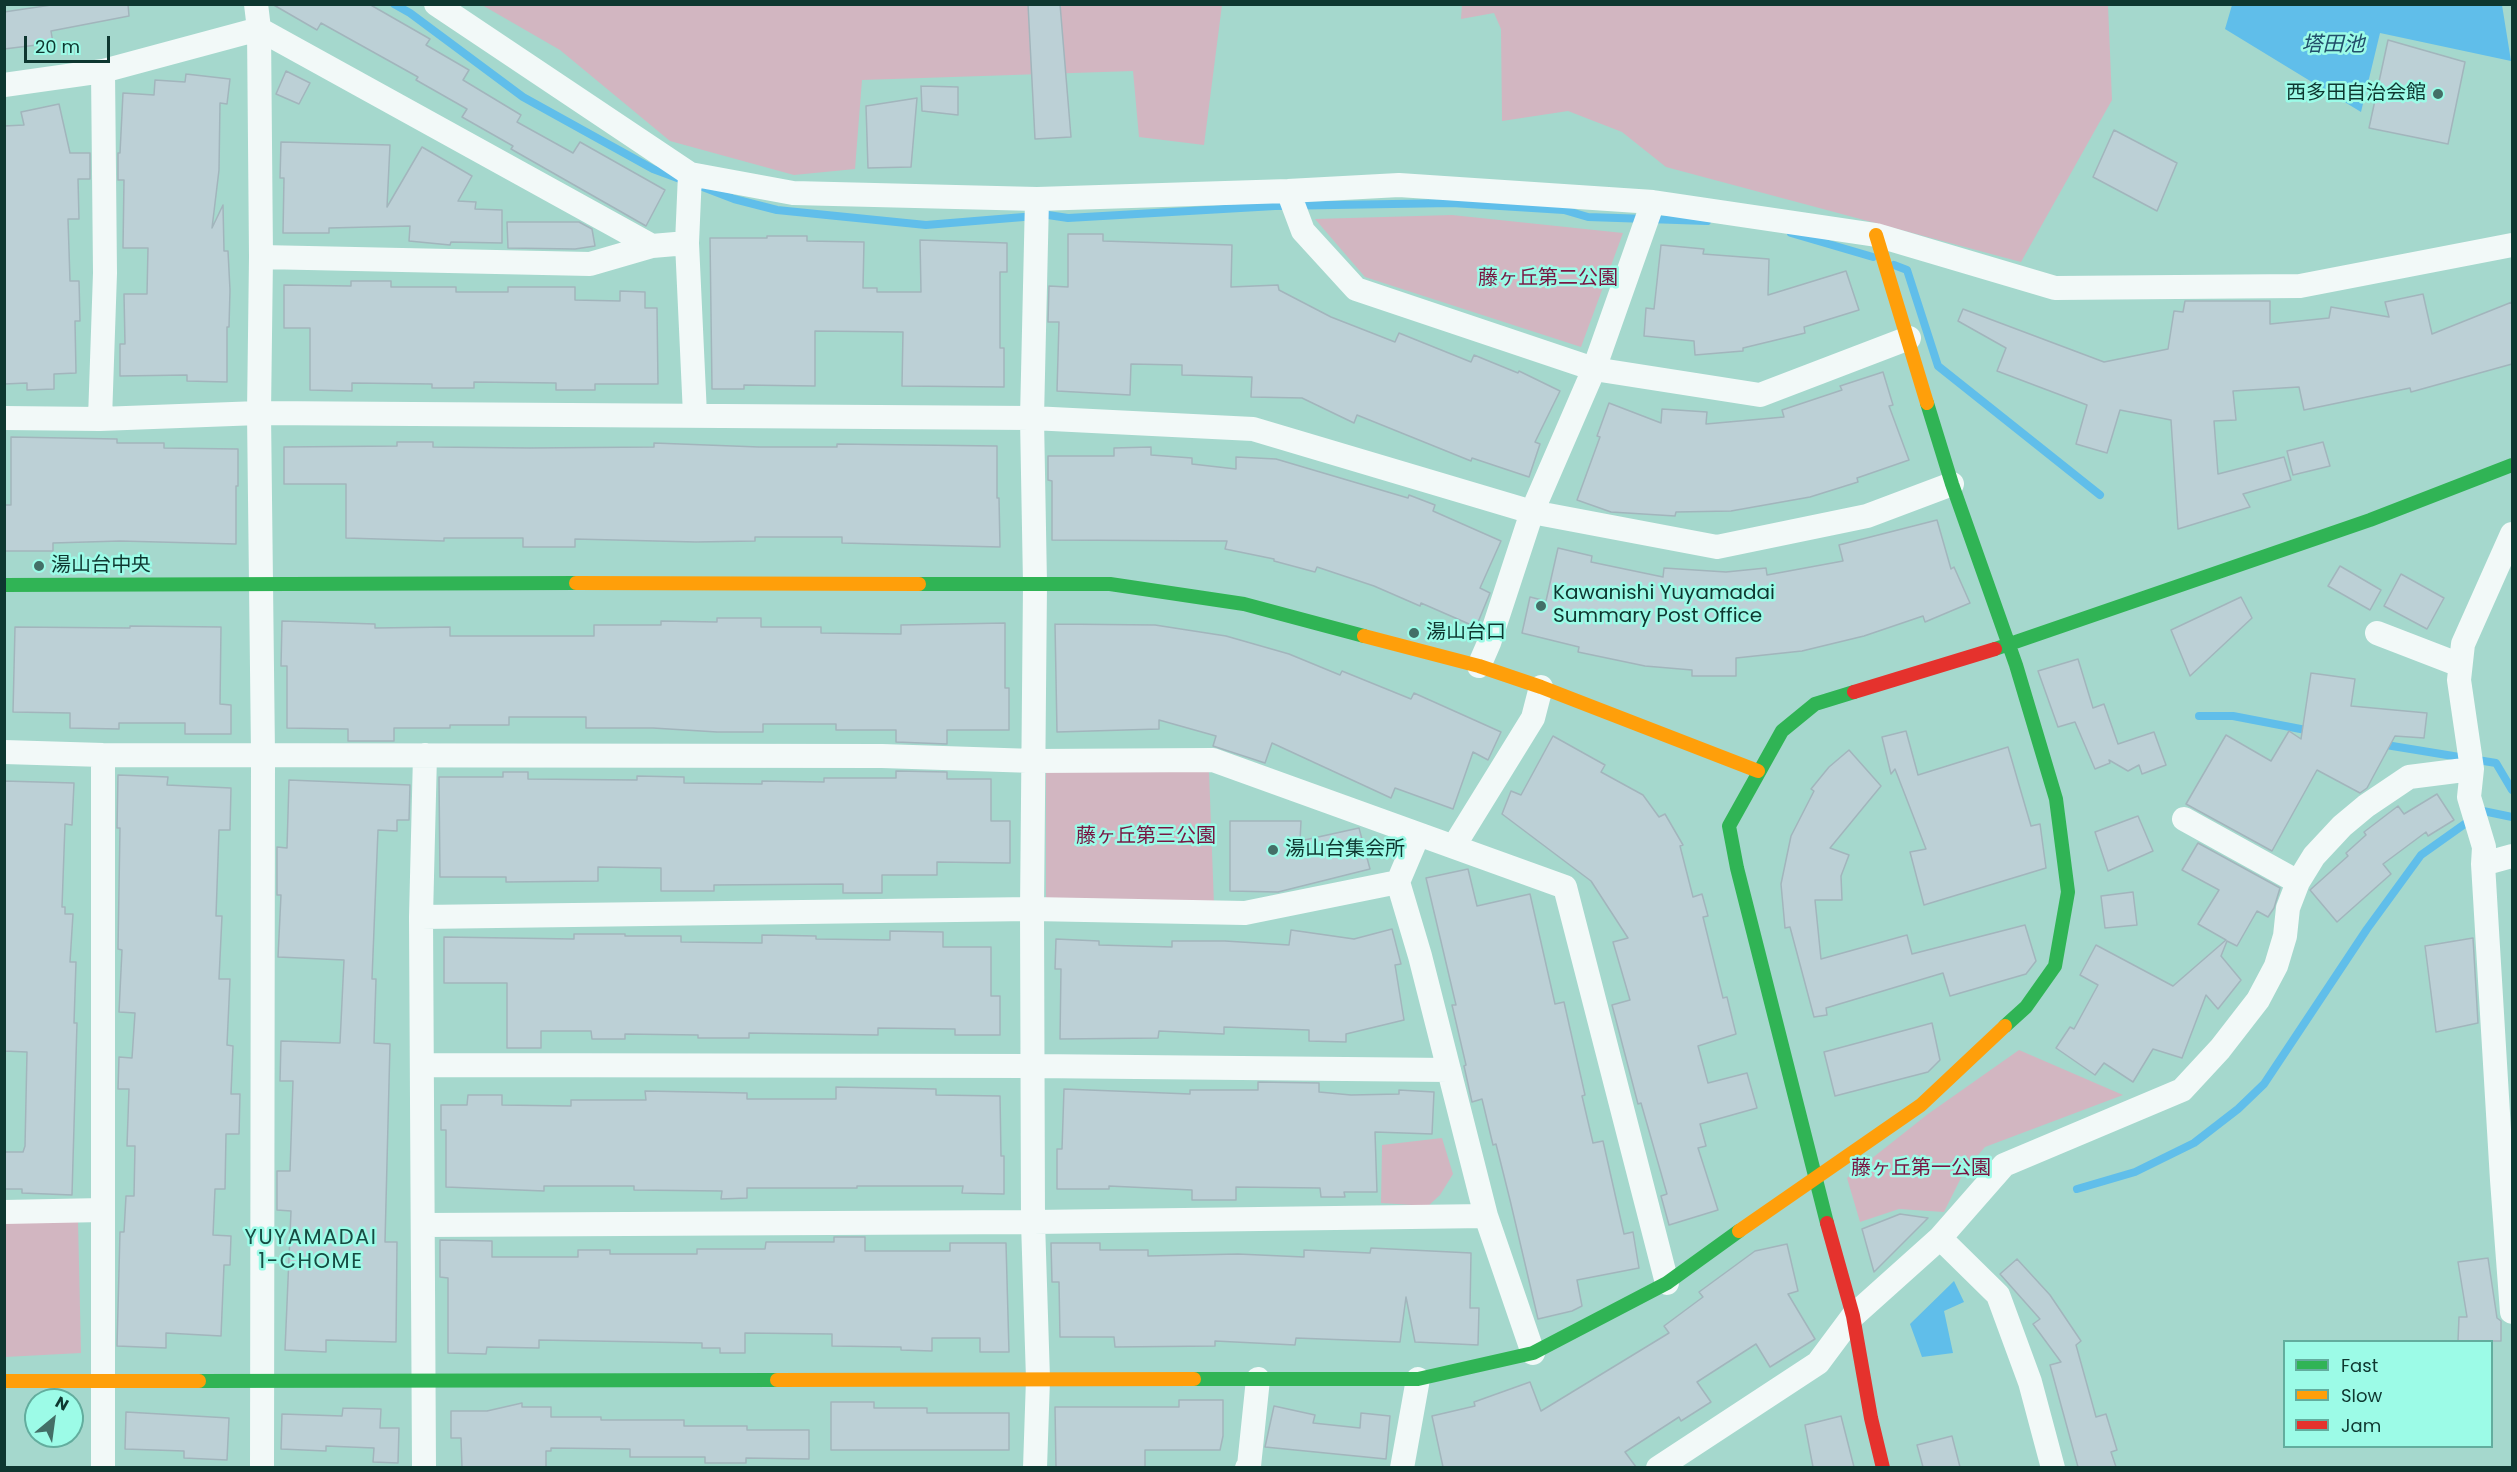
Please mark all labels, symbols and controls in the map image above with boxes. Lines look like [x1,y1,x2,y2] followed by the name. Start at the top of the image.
[27,24,112,62] scale bar
[2302,33,2364,59] water label: 塔田池
[35,34,80,59] text: 20 m
[2286,82,2426,106] place label: 西多田自治会館
[2431,87,2445,101] marker: 西多田自治会館
[1478,267,1618,291] park label: 藤ヶ丘第二公園
[51,554,151,578] place label: 湯山台中央
[32,559,46,573] marker: 湯山台中央
[1553,582,1775,629] place label: Kawanishi Yuyamadai Summary Post Office
[1534,599,1548,613] marker: Kawanishi Yuyamadai Summary Post Office
[1426,621,1506,645] place label: 湯山台口
[1407,626,1421,640] marker: 湯山台口
[1076,825,1216,849] park label: 藤ヶ丘第三公園
[1285,838,1405,862] place label: 湯山台集会所
[1266,843,1280,857] marker: 湯山台集会所
[1851,1157,1991,1181] park label: 藤ヶ丘第一公園
[245,1226,377,1276] district label: YUYAMADAI 1-CHOME
[2283,1340,2493,1448] legend
[2341,1353,2378,1378] text: Fast
[2341,1383,2382,1408] text: Slow
[24,1388,84,1448] north arrow
[51,1391,73,1417] text: N
[2341,1413,2381,1438] text: Jam

